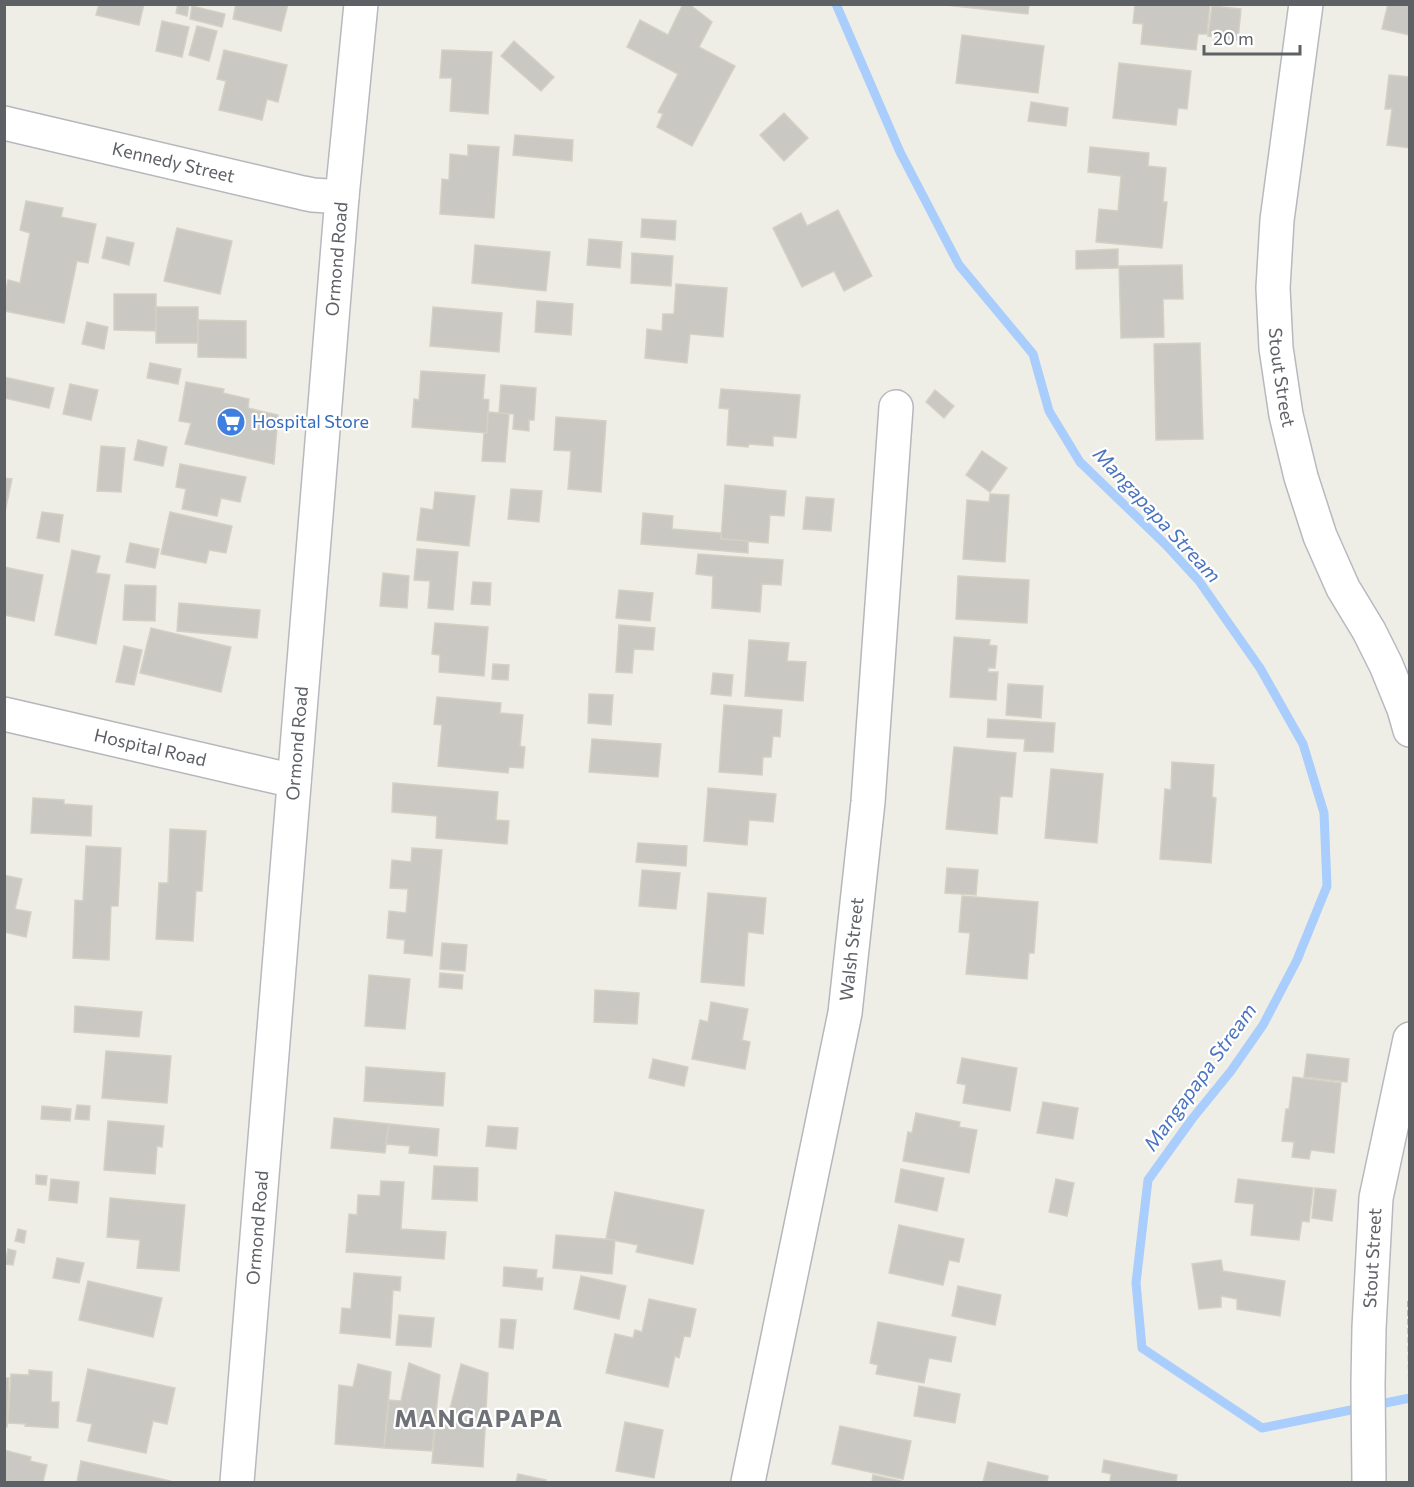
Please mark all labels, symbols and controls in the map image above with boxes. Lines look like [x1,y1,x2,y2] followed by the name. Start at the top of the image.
[1204,18,1300,56] scale bar
[1213,27,1254,49] text: 20 m
[110,137,237,187] street label: Kennedy Street
[320,201,352,317] street label: Ormond Road
[1265,327,1301,429] street label: Stout Street
[215,406,247,438] supermarket icon: Hospital Store
[252,410,369,432] place label: Hospital Store
[1089,442,1227,587] water label: Mangapapa Stream
[281,685,312,801] street label: Ormond Road
[92,723,209,770] street label: Hospital Road
[834,896,868,1002] street label: Walsh Street
[1138,998,1261,1155] water label: Mangapapa Stream
[241,1170,272,1286] street label: Ormond Road
[1358,1207,1385,1309] street label: Stout Street
[394,1403,564,1432] district label: MANGAPAPA

